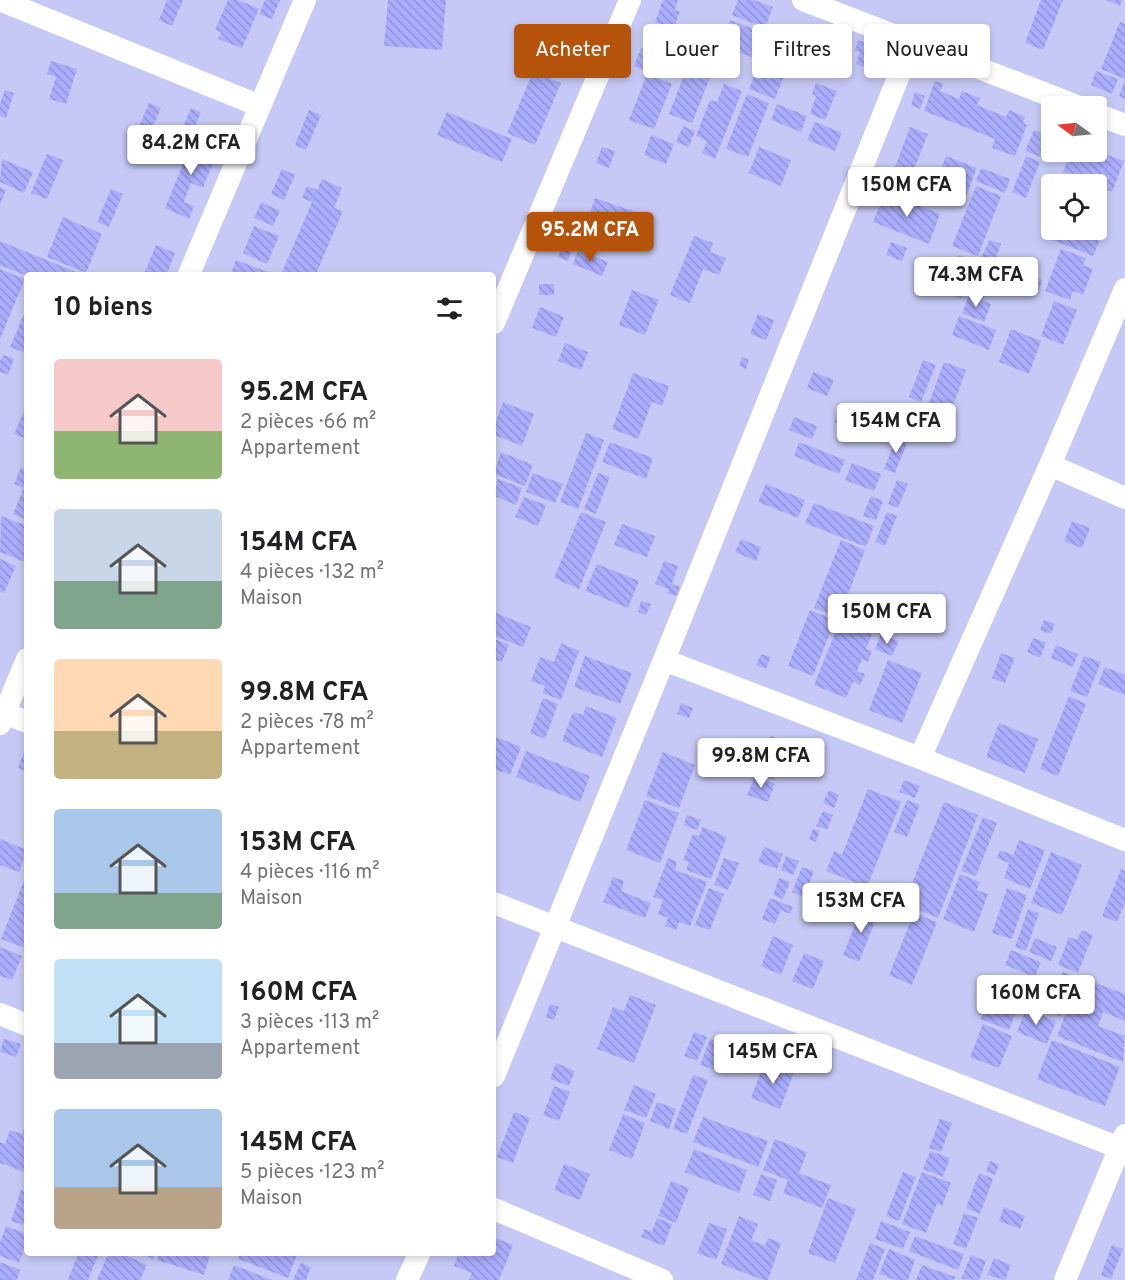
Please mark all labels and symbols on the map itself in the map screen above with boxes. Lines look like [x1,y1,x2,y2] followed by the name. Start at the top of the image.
[1041,96,1107,162] north arrow
[122,125,260,176] pin: 84.2M CFA
[845,167,969,218] pin: 150M CFA
[521,212,659,263] pin: 95.2M CFA
[907,257,1045,308] pin: 74.3M CFA
[834,403,958,454] pin: 154M CFA
[825,594,949,645] pin: 150M CFA
[692,738,830,789] pin: 99.8M CFA
[799,883,923,934] pin: 153M CFA
[974,975,1098,1026] pin: 160M CFA
[711,1034,835,1085] pin: 145M CFA

